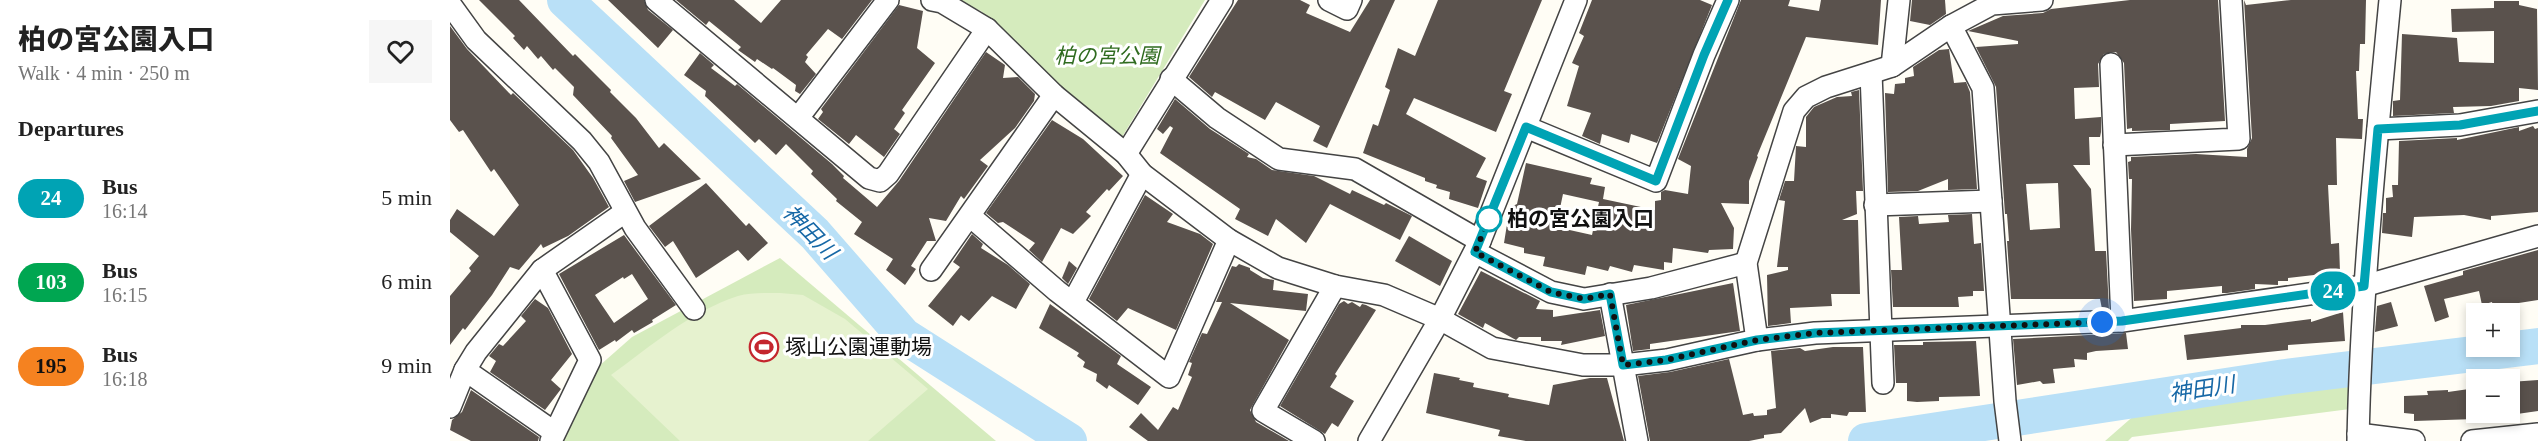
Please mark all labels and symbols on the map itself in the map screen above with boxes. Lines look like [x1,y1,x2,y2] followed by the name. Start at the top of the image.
[1055,44,1162,68] park label: 柏の宮公園
[778,200,843,266] water label: 神田川
[1476,206,1502,232] marker: 柏の宮公園入口
[1507,207,1654,231] place label: 柏の宮公園入口
[2306,272,2360,310] line badge: 24
[2087,307,2117,337] your location
[748,331,780,363] sports icon: 塚山公園運動場
[785,335,932,359] place label: 塚山公園運動場
[2167,371,2239,407] water label: 神田川

